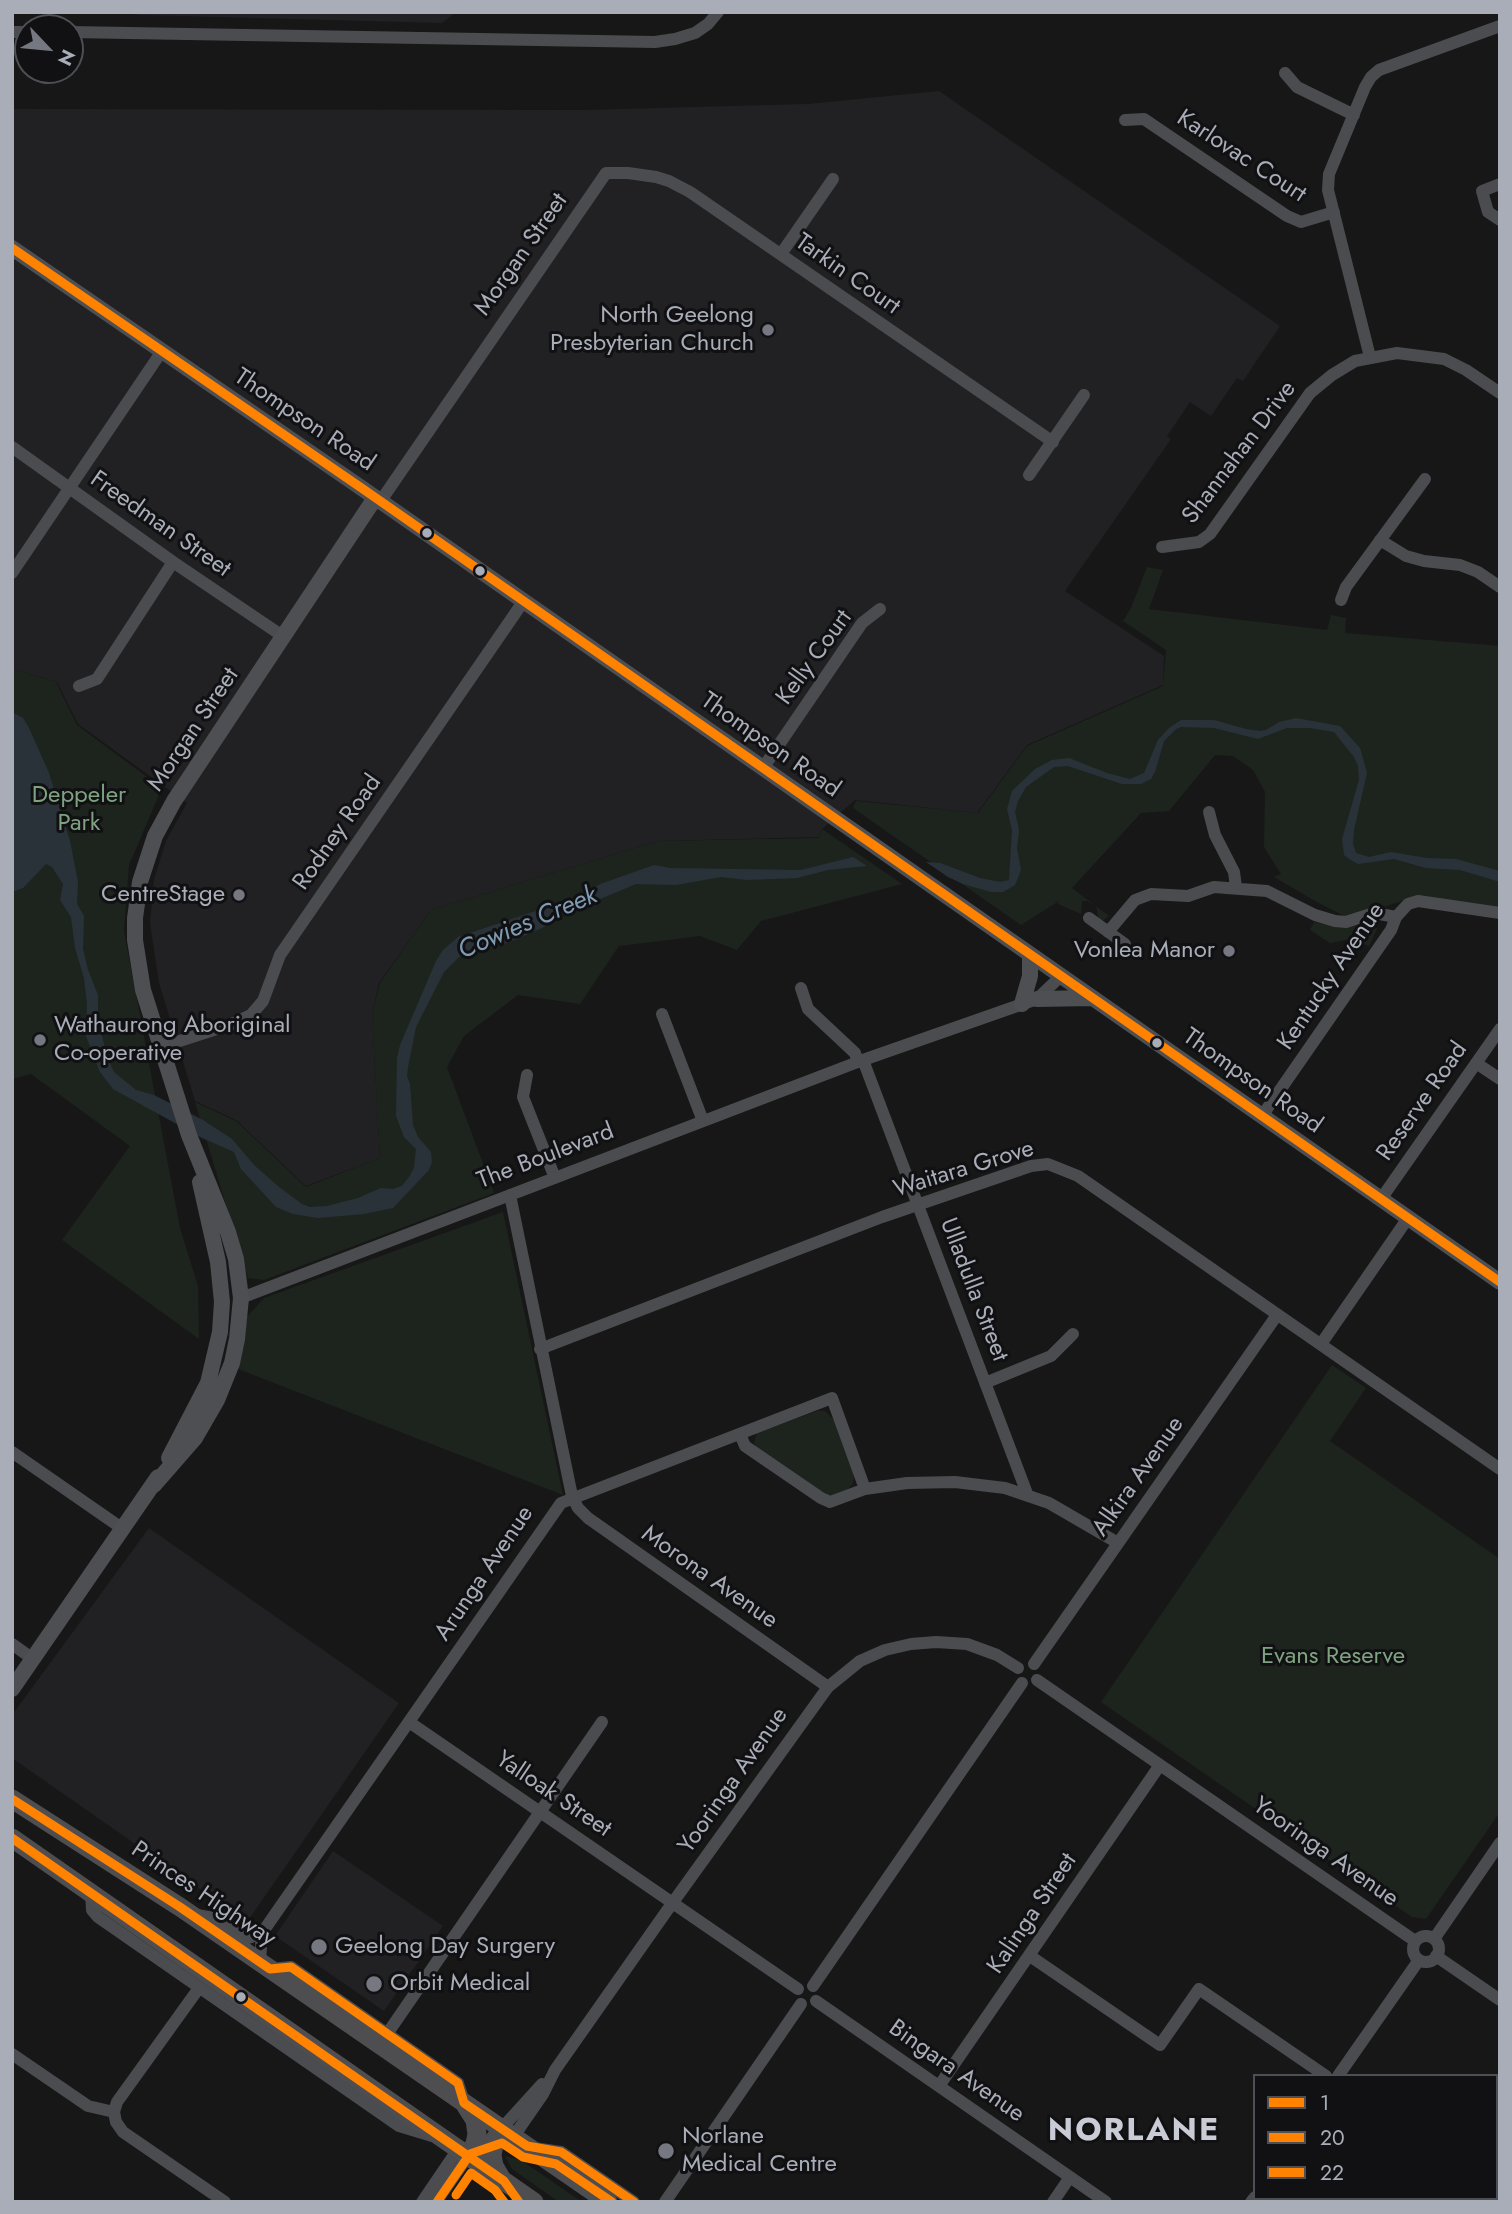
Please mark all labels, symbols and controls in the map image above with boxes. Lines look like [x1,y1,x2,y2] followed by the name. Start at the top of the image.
[14,14,84,84] north arrow
[51,45,82,70] text: N
[1171,104,1311,210] street label: Karlovac Court
[469,188,575,322] street label: Morgan Street
[789,228,905,322] street label: Tarkin Court
[550,302,754,358] place label: North Geelong Presbyterian Church
[760,322,776,338] marker: North Geelong Presbyterian Church
[228,363,380,479] street label: Thompson Road
[1177,376,1303,530] street label: Shannahan Drive
[84,466,236,584] street label: Freedman Street
[420,526,434,540] unlabelled marker
[473,564,487,578] unlabelled marker
[771,605,859,711] street label: Kelly Court
[142,663,246,797] street label: Morgan Street
[695,687,845,805] street label: Thompson Road
[288,770,388,896] street label: Rodney Road
[32,782,126,838] park label: Deppeler Park
[101,881,225,909] place label: CentreStage
[454,881,602,967] water label: Cowies Creek
[231,887,247,903] marker: CentreStage
[1272,898,1392,1056] street label: Kentucky Avenue
[1074,937,1215,965] place label: Vonlea Manor
[1221,943,1237,959] marker: Vonlea Manor
[54,1012,291,1068] place label: Wathaurong Aboriginal Co-operative
[1177,1023,1327,1141] street label: Thompson Road
[32,1032,48,1048] marker: Wathaurong Aboriginal Co-operative
[1150,1036,1164,1050] unlabelled marker
[1372,1037,1474,1167] street label: Reserve Road
[474,1118,618,1196] street label: The Boulevard
[890,1135,1038,1205] street label: Waitara Grove
[933,1214,1013,1366] street label: Ulladulla Street
[1087,1411,1191,1543] street label: Alkira Avenue
[429,1501,541,1647] street label: Arunga Avenue
[635,1520,783,1636] street label: Morona Avenue
[1261,1643,1405,1671] park label: Evans Reserve
[673,1702,795,1860] street label: Yooringa Avenue
[490,1746,616,1844] street label: Yalloak Street
[1246,1792,1404,1914] street label: Yooringa Avenue
[125,1836,281,1954] street label: Princes Highway
[982,1848,1084,1980] street label: Kalinga Street
[335,1933,555,1961] place label: Geelong Day Surgery
[309,1937,329,1957] marker: Geelong Day Surgery
[390,1970,530,1998] place label: Orbit Medical
[364,1974,384,1994] marker: Orbit Medical
[234,1990,248,2004] unlabelled marker
[883,2015,1029,2129] street label: Bingara Avenue
[1253,2074,1498,2200] legend
[1320,2088,1329,2118] text: 1
[1049,2113,1219,2151] district label: NORLANE
[682,2123,837,2179] place label: Norlane Medical Centre
[1320,2123,1345,2153] text: 20
[656,2141,676,2161] marker: Norlane Medical Centre
[1320,2158,1344,2188] text: 22

